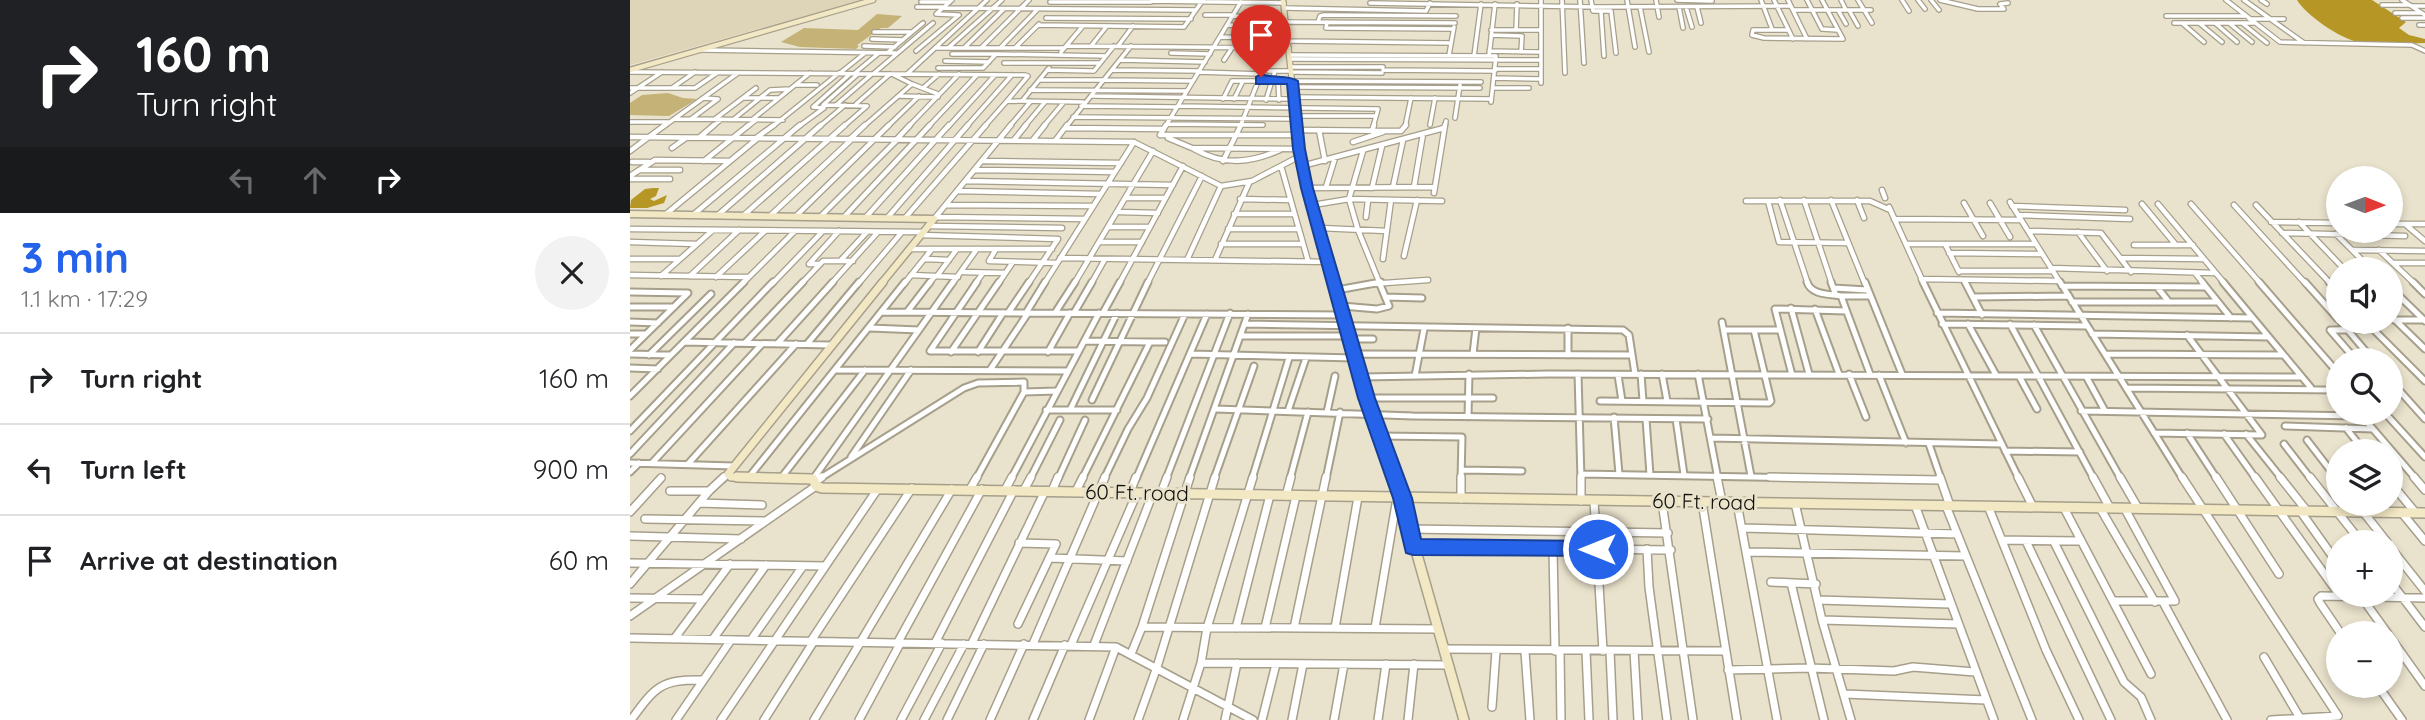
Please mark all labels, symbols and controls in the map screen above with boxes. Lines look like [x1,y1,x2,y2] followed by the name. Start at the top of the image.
[1231,5,1291,77] pin
[1242,16,1280,54] icon: arrive
[136,23,271,84] text: 160 m
[21,28,112,119] icon: right
[136,84,277,124] text: Turn right
[223,161,261,199] icon: left
[296,161,334,199] icon: ahead
[369,161,407,199] icon: right
[2326,166,2403,243] north arrow
[2326,166,2403,698] map controls
[21,231,129,284] text: 3 min
[535,236,609,310] button: close
[2326,257,2403,334] button: sound
[21,284,148,313] text: 1.1 km · 17:29
[2326,348,2403,425] button: search
[21,360,59,398] icon: right
[80,362,202,395] text: Turn right
[539,362,609,395] text: 160 m
[2326,439,2403,516] button: layers
[21,451,59,489] icon: left
[80,453,187,486] text: Turn left
[533,453,609,486] text: 900 m
[1085,478,1189,506] street label: 60 Ft. road
[1652,487,1756,515] street label: 60 Ft. road
[1561,512,1635,586] position arrow
[2326,530,2403,607] button: +
[21,542,59,580] icon: arrive
[80,544,338,577] text: Arrive at destination
[549,544,609,577] text: 60 m
[2326,621,2403,698] button: −

